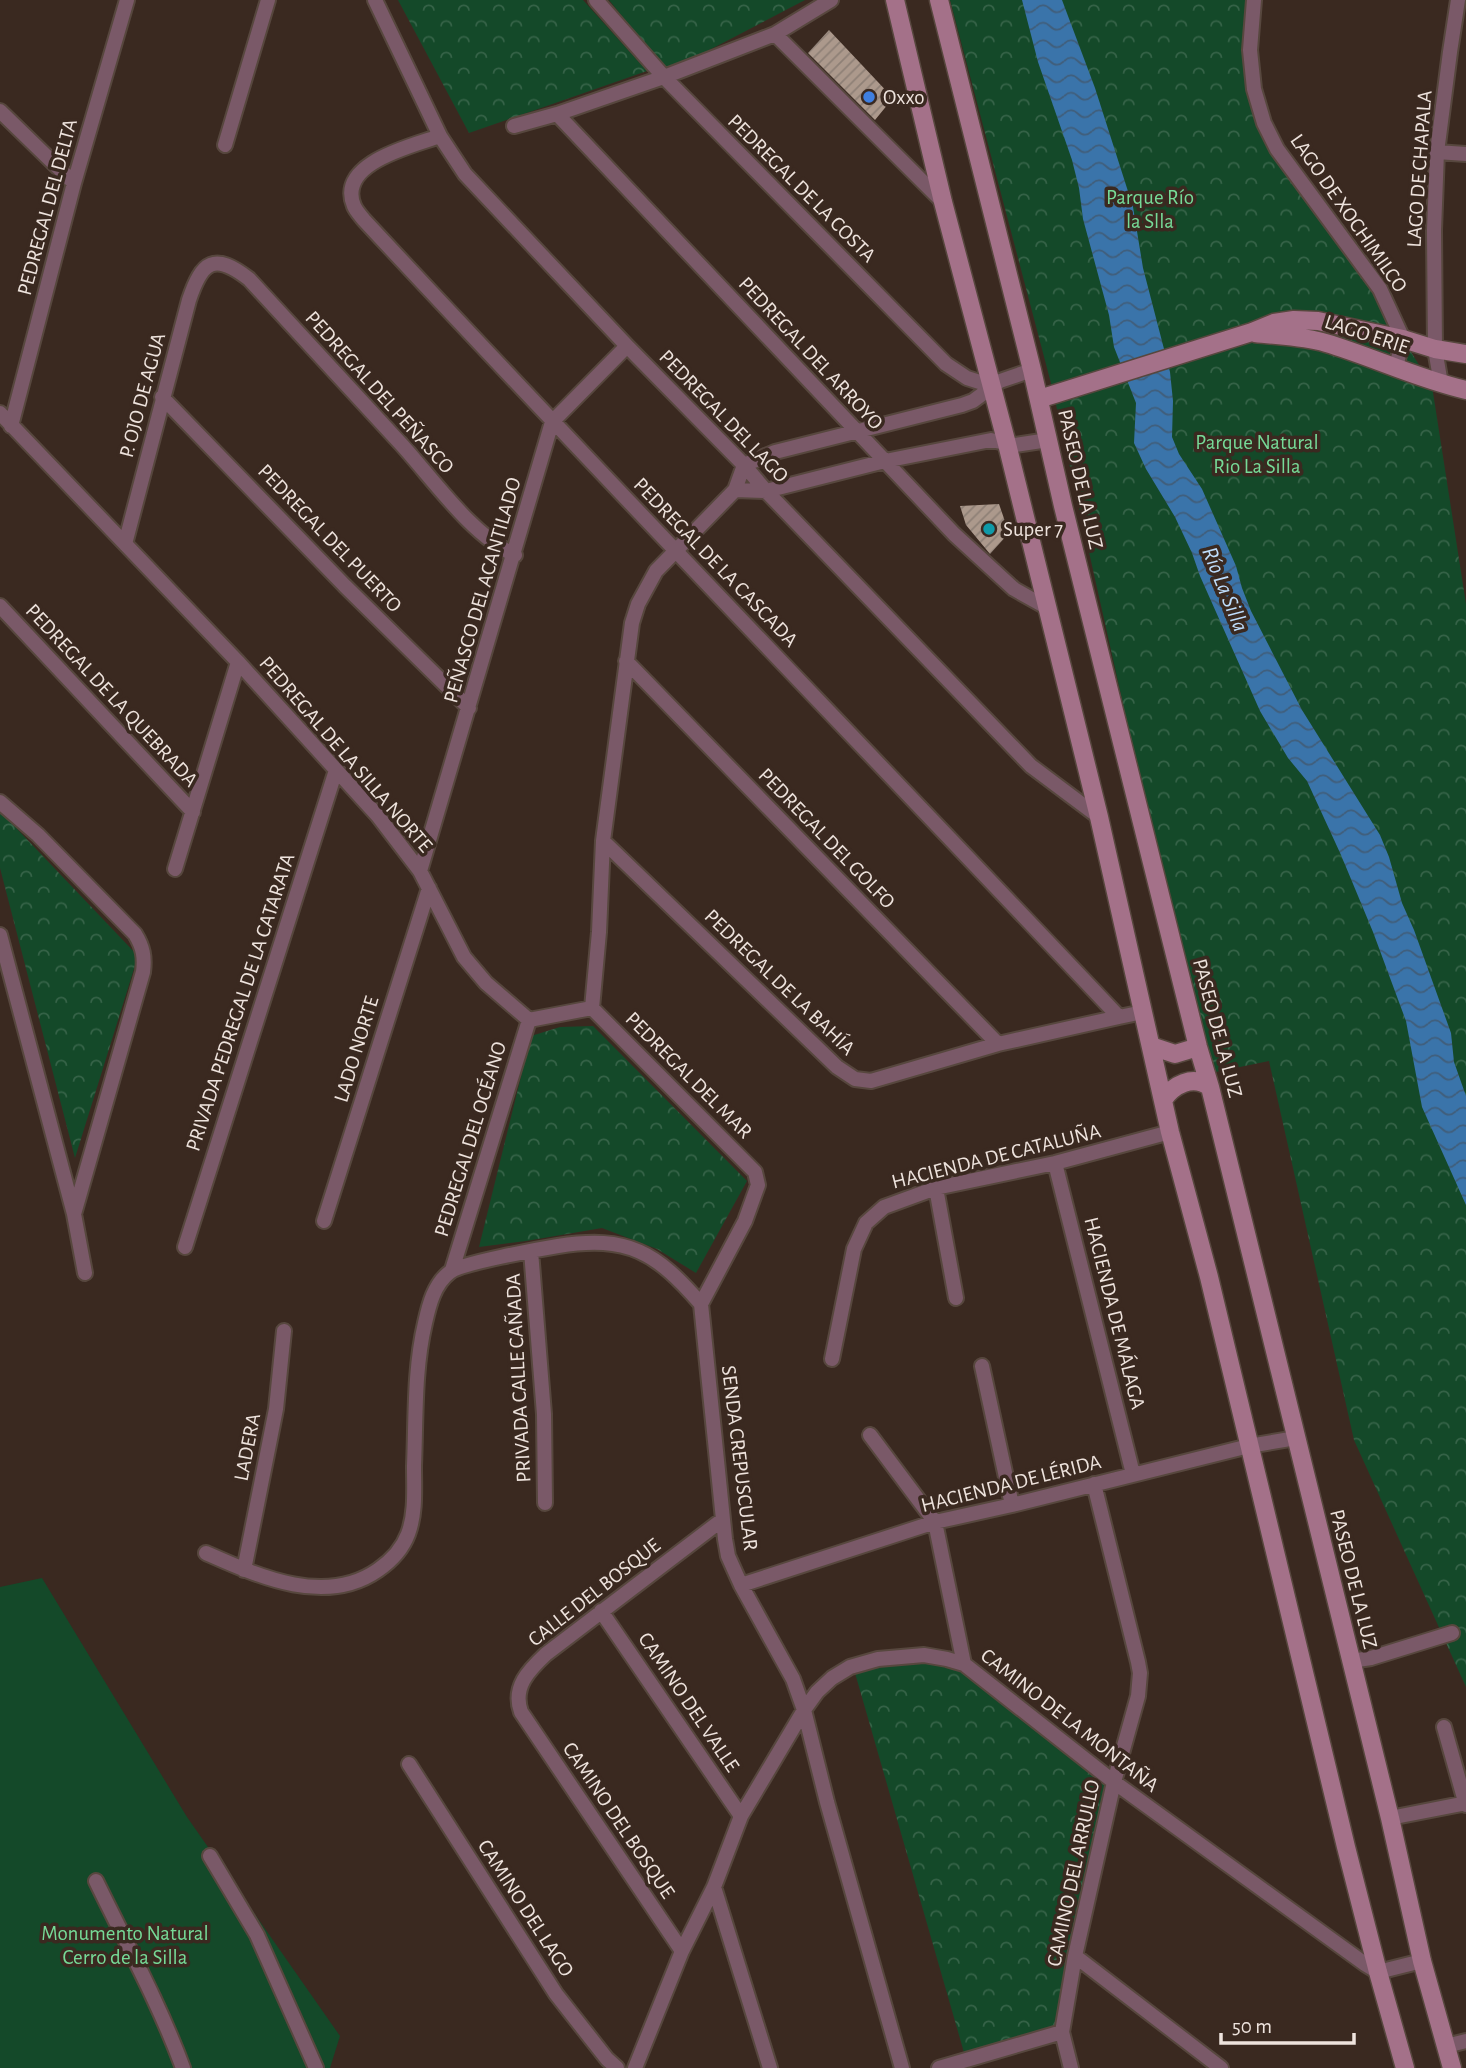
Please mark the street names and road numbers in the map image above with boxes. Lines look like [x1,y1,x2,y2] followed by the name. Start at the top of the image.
[1404,90,1435,248] street label: LAGO DE CHAPALA
[724,110,880,266] street label: PEDREGAL DE LA COSTA
[14,117,81,298] street label: PEDREGAL DEL DELTA
[1286,130,1411,296] street label: LAGO DE XOCHIMILCO
[735,273,887,434] street label: PEDREGAL DEL ARROYO
[301,306,459,478] street label: PEDREGAL DEL PEÑASCO
[1322,311,1412,358] street label: LAGO ERIE
[116,331,169,460] street label: P. OJO DE AGUA
[655,346,792,487] street label: PEDREGAL DEL LAGO
[1054,407,1107,551] street label: PASEO DE LA LUZ
[254,460,406,616] street label: PEDREGAL DEL PUERTO
[438,474,525,705] street label: PEÑASCO DEL ACANTILADO
[630,474,802,651] street label: PEDREGAL DE LA CASCADA
[22,600,202,791] street label: PEDREGAL DE LA QUEBRADA
[255,652,436,856] street label: PEDREGAL DE LA SILLA NORTE
[754,764,899,913] street label: PEDREGAL DEL GOLFO
[182,851,299,1154] street label: PRIVADA PEDREGAL DE LA CATARATA
[700,904,860,1059] street label: PEDREGAL DE LA BAHÍA
[1189,956,1246,1100] street label: PASEO DE LA LUZ
[330,994,383,1105] street label: LADO NORTE
[621,1008,756,1143] street label: PEDREGAL DEL MAR
[429,1039,510,1239] street label: PEDREGAL DEL OCÉANO
[889,1118,1103,1193] street label: HACIENDA DE CATALUÑA
[1080,1214,1151,1411] street label: HACIENDA DE MÁLAGA
[501,1273,534,1483] street label: PRIVADA CALLE CAÑADA
[718,1364,761,1552] street label: SENDA CREPUSCULAR
[231,1412,264,1483] street label: LADERA
[918,1449,1103,1516] street label: HACIENDA DE LÉRIDA
[1326,1507,1381,1651] street label: PASEO DE LA LUZ
[524,1534,664,1650] street label: CALLE DEL BOSQUE
[634,1629,743,1776] street label: CAMINO DEL VALLE
[977,1643,1164,1796] street label: CAMINO DE LA MONTAÑA
[559,1738,678,1902] street label: CAMINO DEL BOSQUE
[1043,1778,1104,1968] street label: CAMINO DEL ARRULLO
[474,1836,578,1980] street label: CAMINO DEL LAGO

